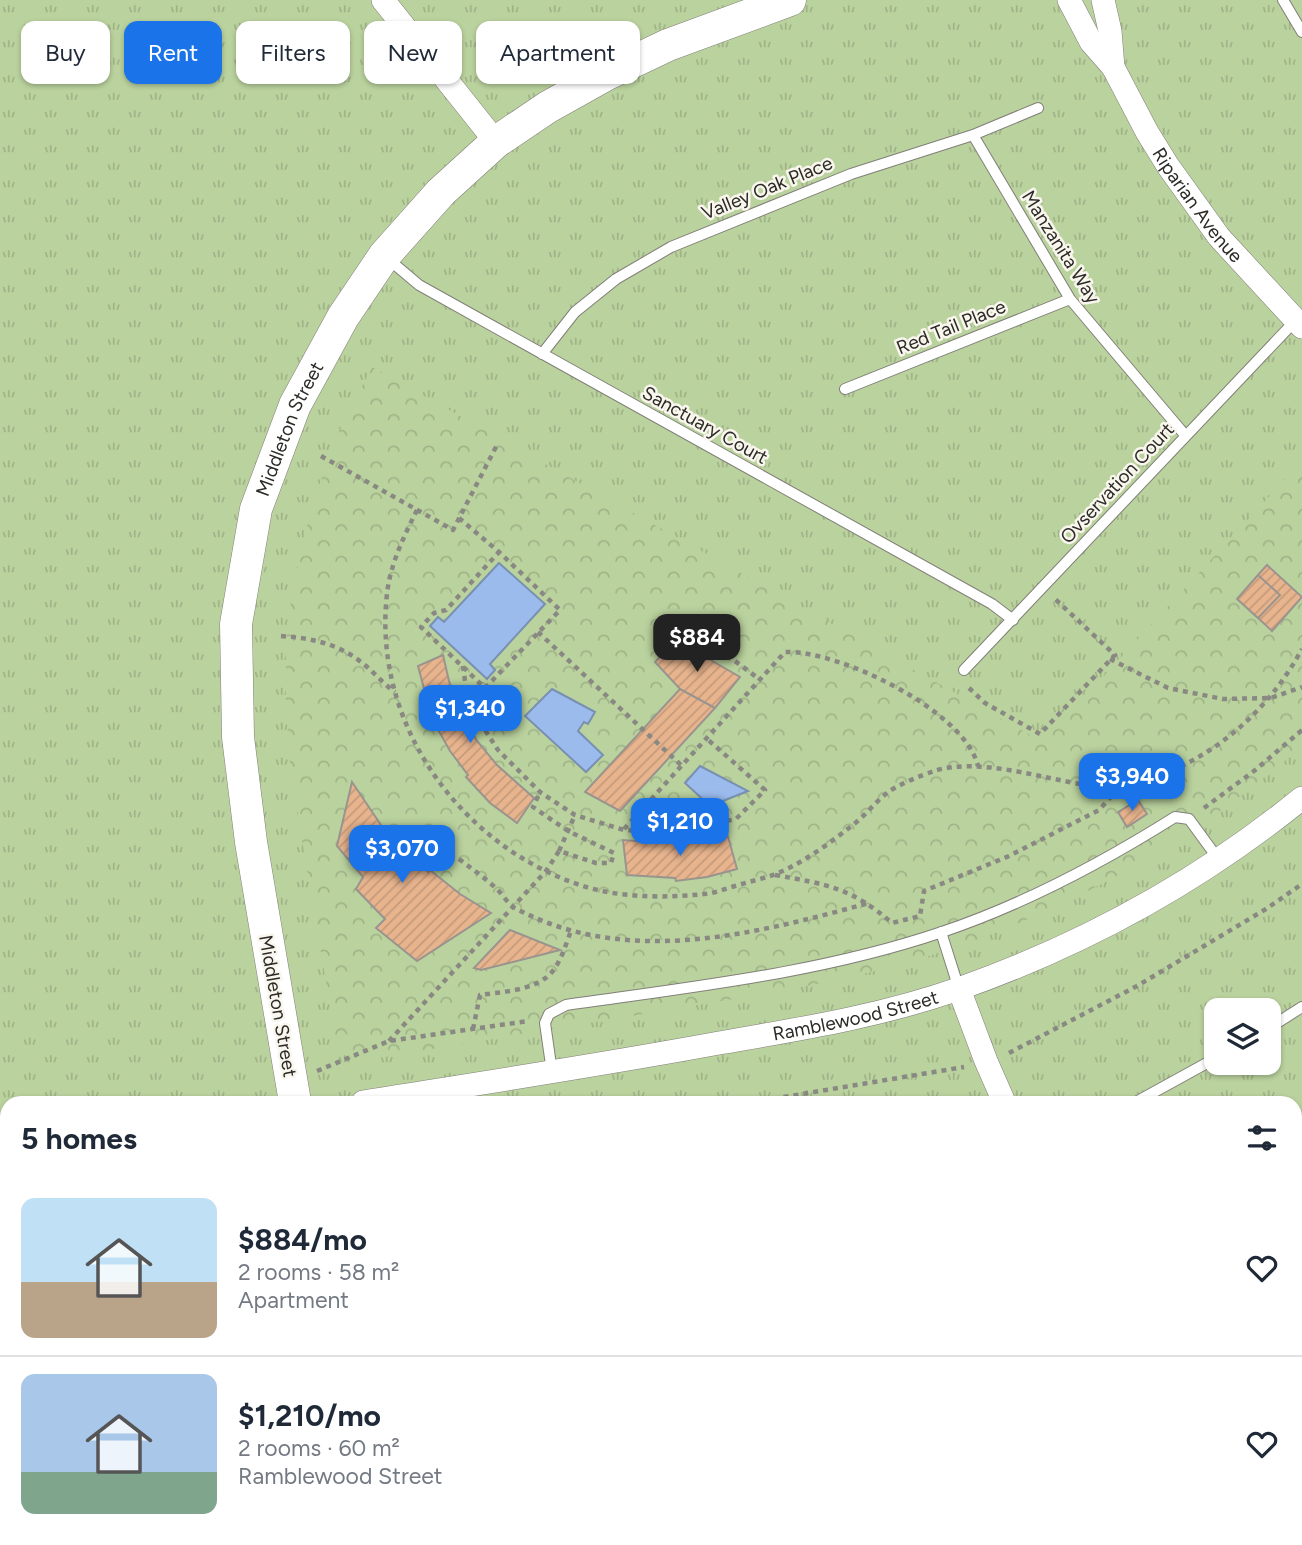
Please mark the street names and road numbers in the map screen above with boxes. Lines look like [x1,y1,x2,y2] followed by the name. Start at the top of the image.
[1148,143,1248,267] street label: Riparian Avenue
[698,151,836,225] street label: Valley Oak Place
[1017,186,1105,308] street label: Manzanita Way
[893,295,1009,359] street label: Red Tail Place
[250,358,328,499] street label: Middleton Street
[638,381,772,469] street label: Sanctuary Court
[1055,418,1179,548] street label: Ovservation Court
[254,933,302,1079] street label: Middleton Street
[771,985,941,1045] street label: Ramblewood Street

